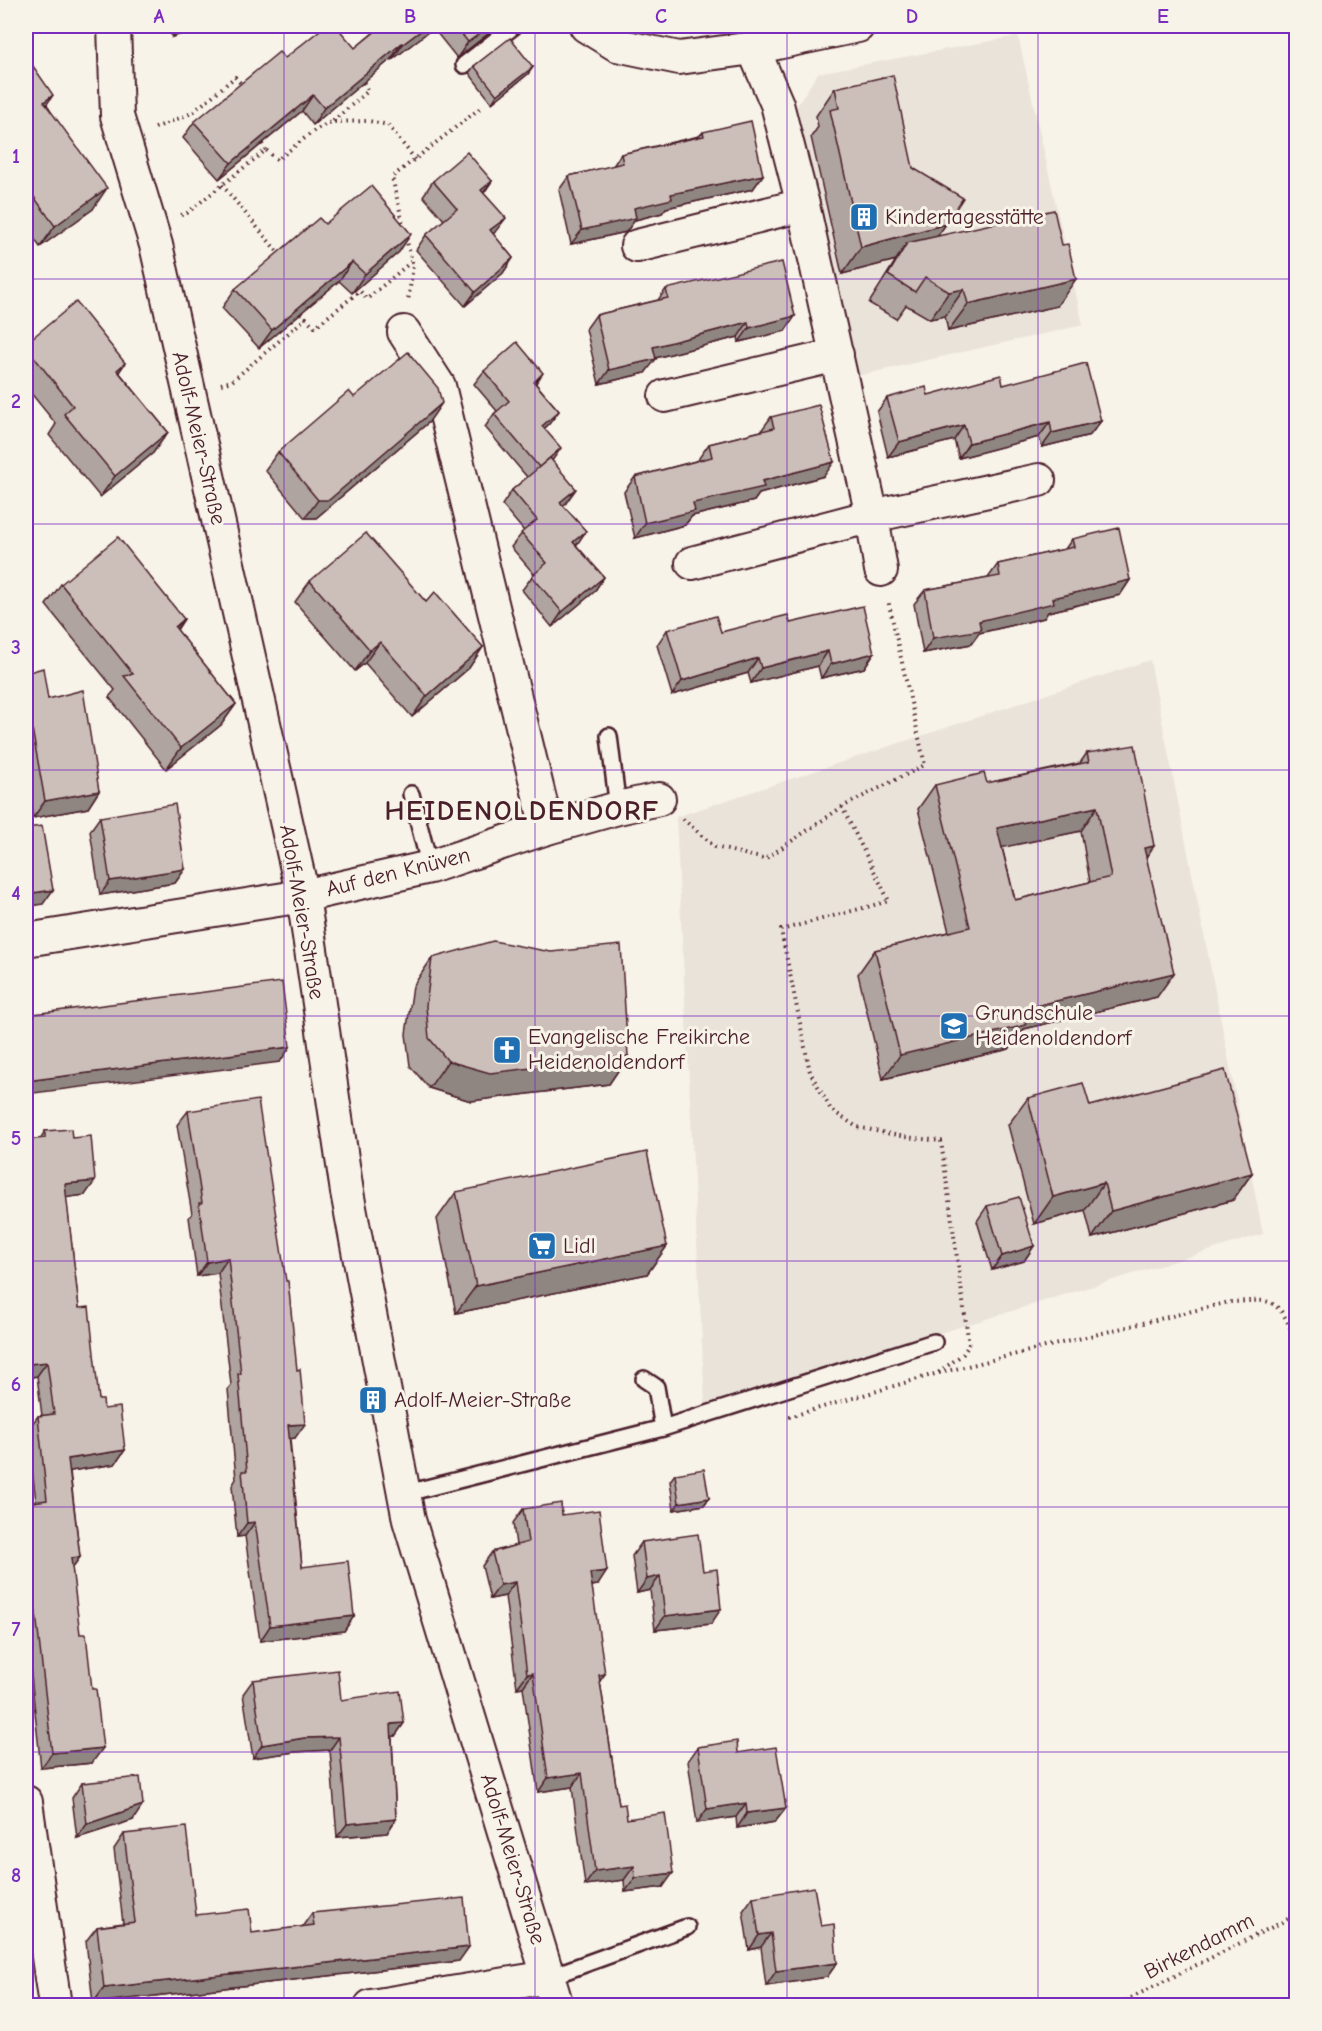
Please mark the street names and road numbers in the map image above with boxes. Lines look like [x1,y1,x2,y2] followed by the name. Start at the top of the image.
[166,349,232,527] street label: Adolf-Meier-Straße
[274,822,330,1002] street label: Adolf-Meier-Straße
[323,842,473,902] street label: Auf den Knüven
[475,1770,551,1948] street label: Adolf-Meier-Straße
[1140,1907,1258,1985] street label: Birkendamm

